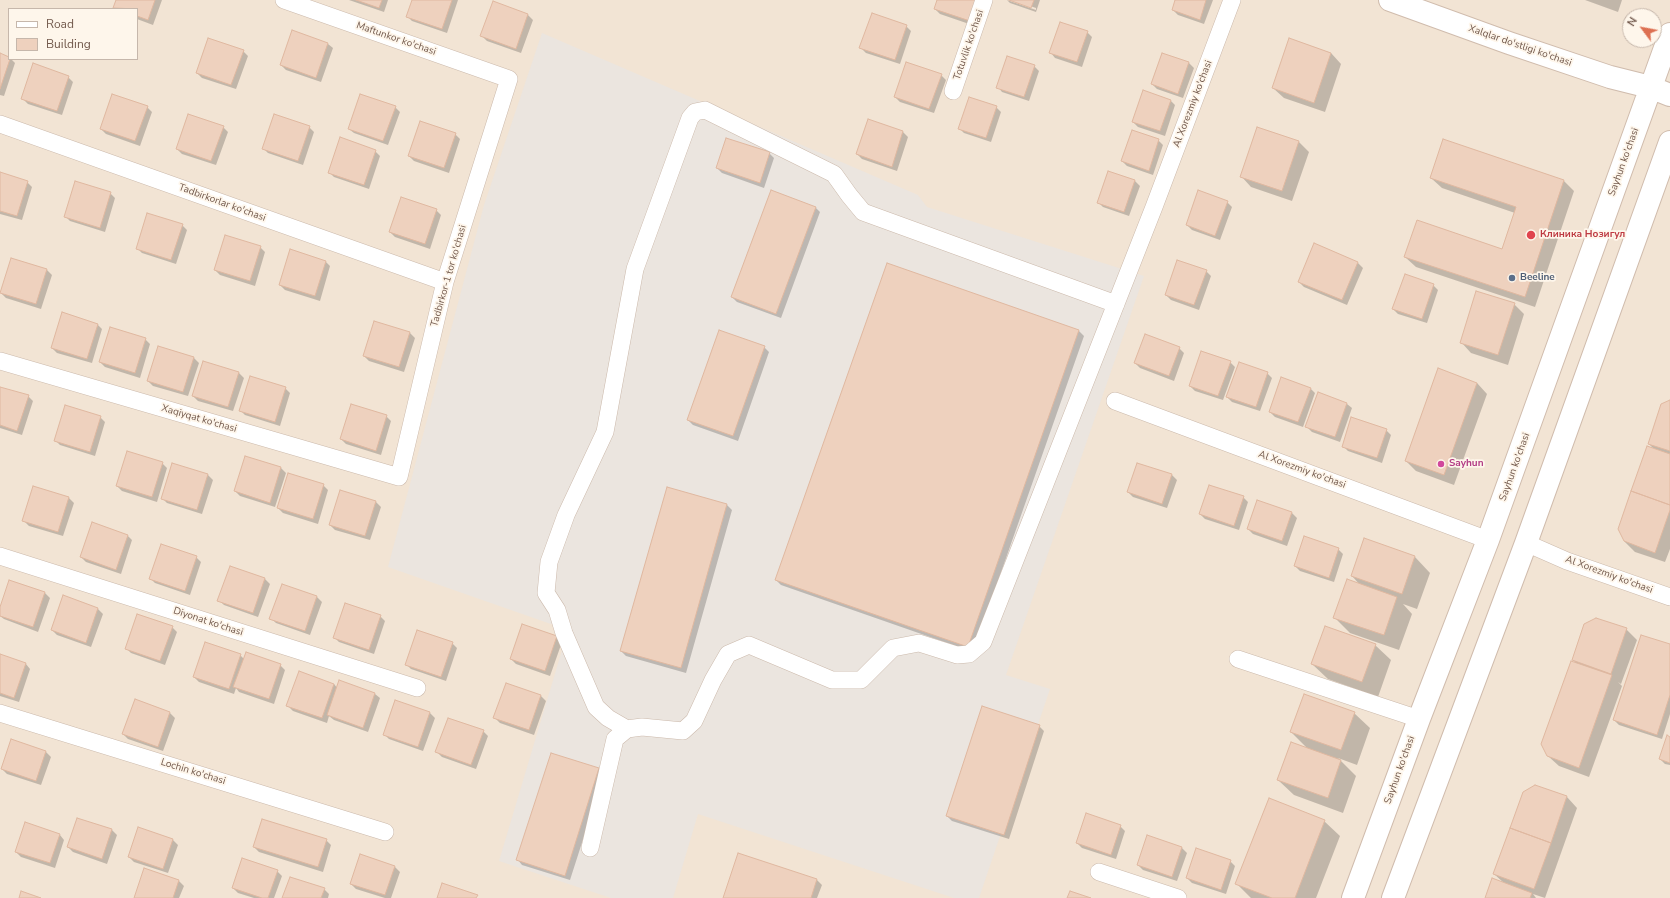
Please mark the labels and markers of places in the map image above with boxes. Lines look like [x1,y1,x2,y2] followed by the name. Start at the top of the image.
[1525,229,1537,241] marker: Клиника Нозигул
[1540,229,1625,241] place label: Клиника Нозигул
[1520,272,1555,284] place label: Beeline
[1507,273,1517,283] marker: Beeline
[1449,458,1483,470] place label: Sayhun
[1436,459,1446,469] marker: Sayhun

